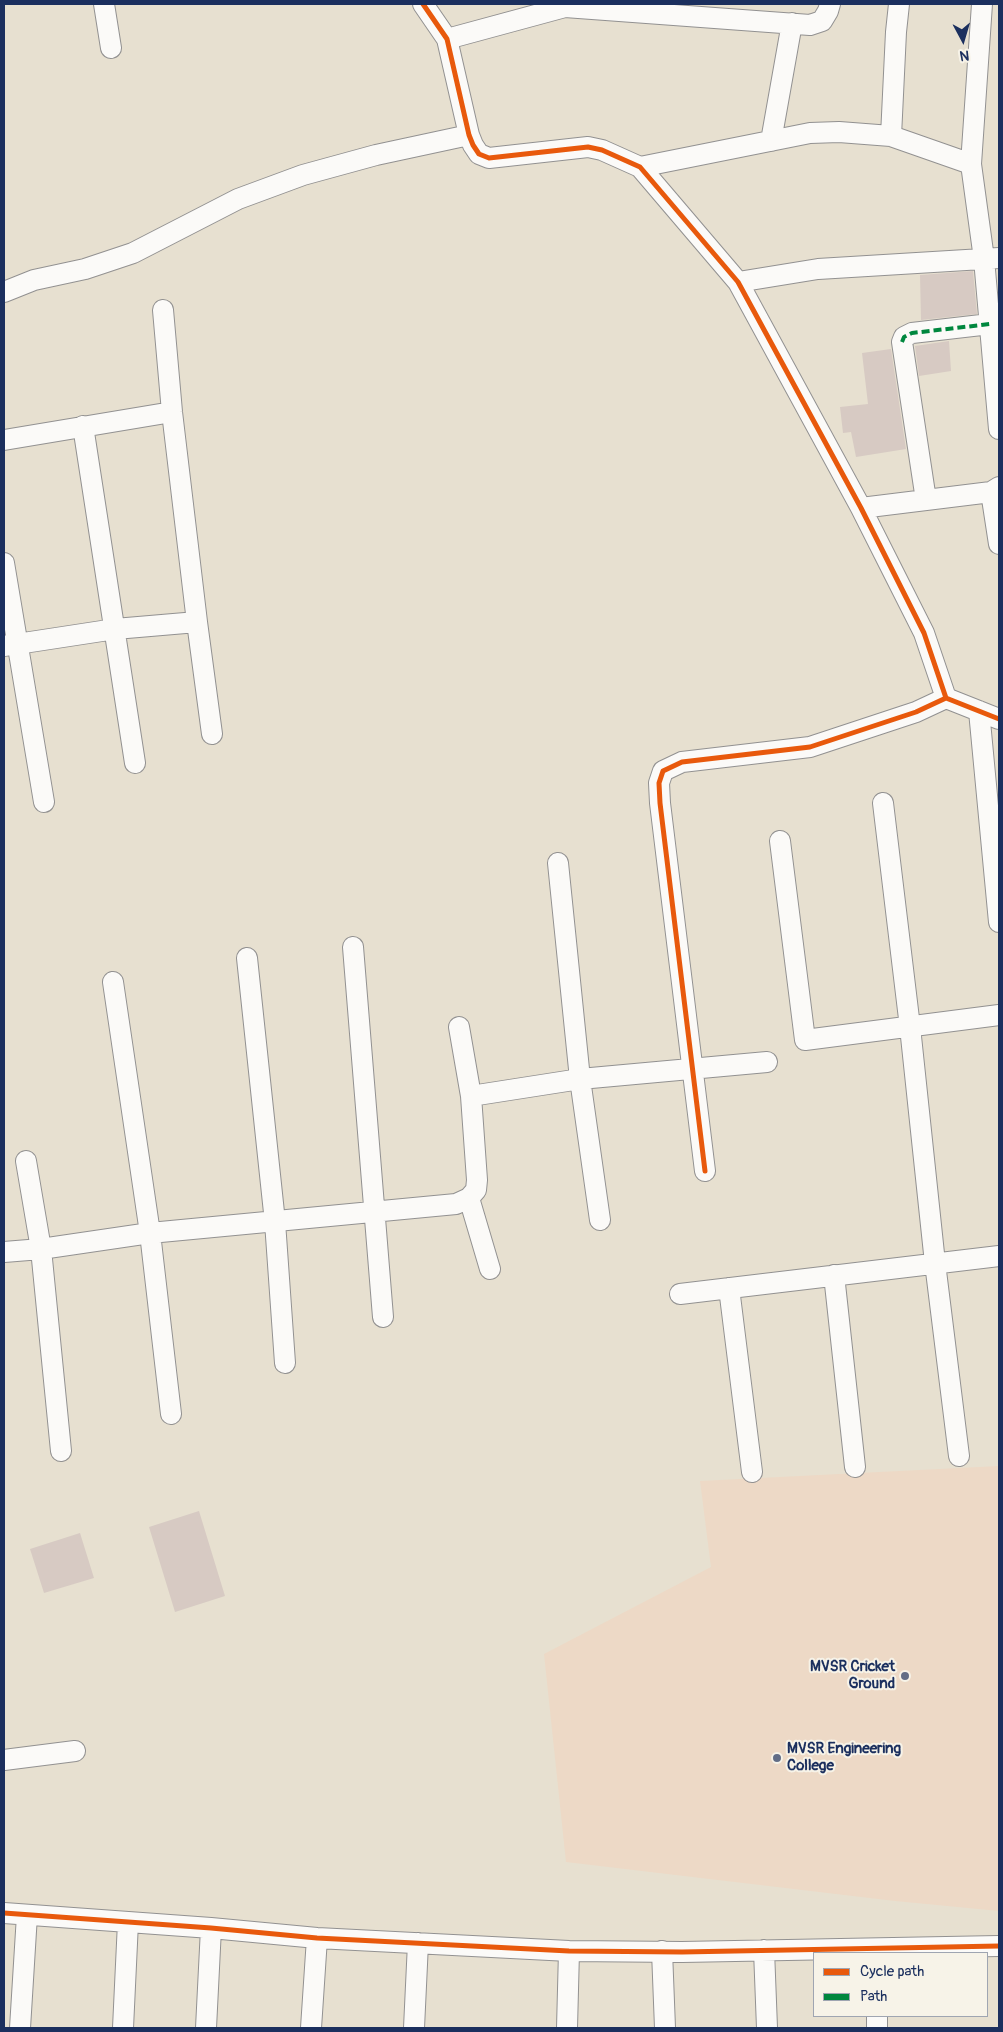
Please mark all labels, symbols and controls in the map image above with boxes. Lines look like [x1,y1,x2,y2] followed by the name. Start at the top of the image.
[938,15,988,65] north arrow
[959,46,970,64] text: N
[810,1658,895,1693] place label: MVSR Cricket Ground
[899,1670,911,1682] marker: MVSR Cricket Ground
[787,1740,901,1775] place label: MVSR Engineering College
[771,1752,783,1764] marker: MVSR Engineering College
[813,1952,988,2017] legend
[860,1962,924,1981] text: Cycle path
[860,1987,887,2006] text: Path

